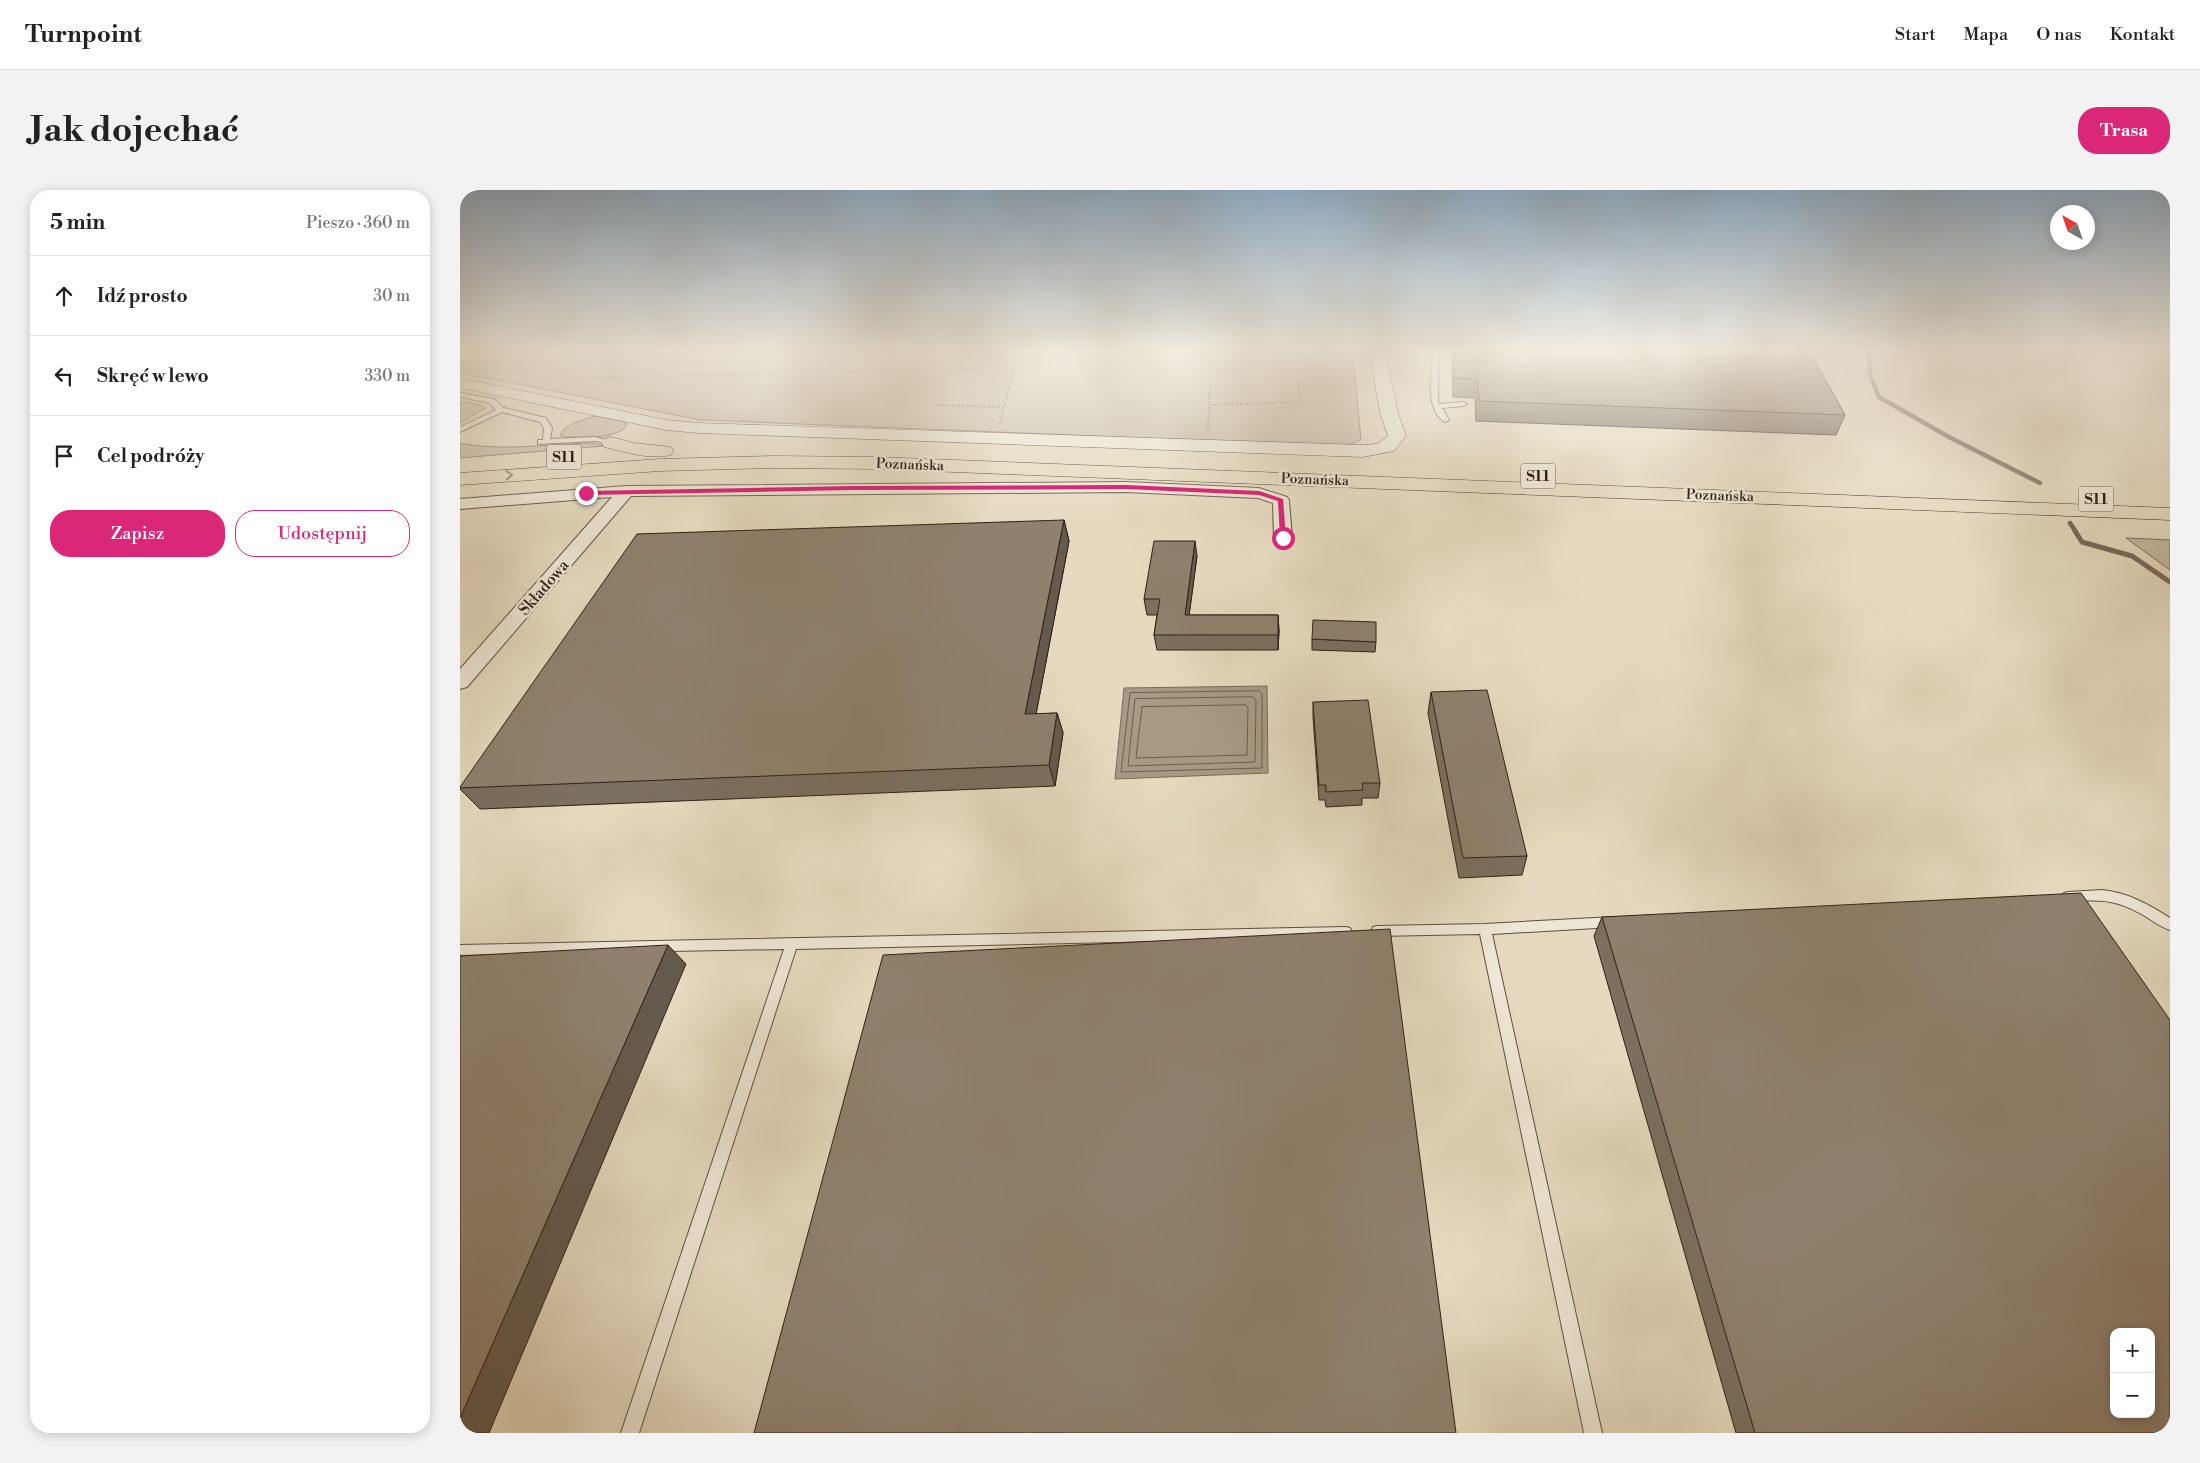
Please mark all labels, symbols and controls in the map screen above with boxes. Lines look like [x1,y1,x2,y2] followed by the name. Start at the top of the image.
[25,20,142,50] text: Turnpoint
[1895,23,1936,46] text: Start
[1964,23,2008,46] text: Mapa
[2036,23,2082,46] text: O nas
[2110,23,2175,46] text: Kontakt
[2078,107,2170,154] button: Trasa
[30,109,239,152] text: Jak dojechać
[2050,205,2095,250] north arrow
[50,210,105,236] text: 5 min
[306,213,410,233] text: Pieszo · 360 m
[50,282,78,310] icon: ahead
[97,284,188,308] text: Idź prosto
[373,286,410,306] text: 30 m
[50,362,78,390] icon: left
[97,364,209,388] text: Skręć w lewo
[364,366,410,386] text: 330 m
[50,442,78,470] icon: arrive
[97,444,204,468] text: Cel podróży
[546,444,582,470] road number: S11
[876,455,945,475] street label: Poznańska
[1520,464,1556,488] road number: S11
[505,470,513,481] one-way arrow
[1281,470,1350,490] street label: Poznańska
[575,482,598,505] route end
[1686,486,1755,506] street label: Poznańska
[2078,486,2114,512] road number: S11
[50,510,225,557] button: Zapisz
[235,510,410,557] button: Udostępnij
[1272,527,1295,550] route start
[514,555,574,620] street label: Składowa
[2110,1328,2155,1418] map controls
[2110,1328,2155,1373] button: +
[2110,1373,2155,1418] button: −

